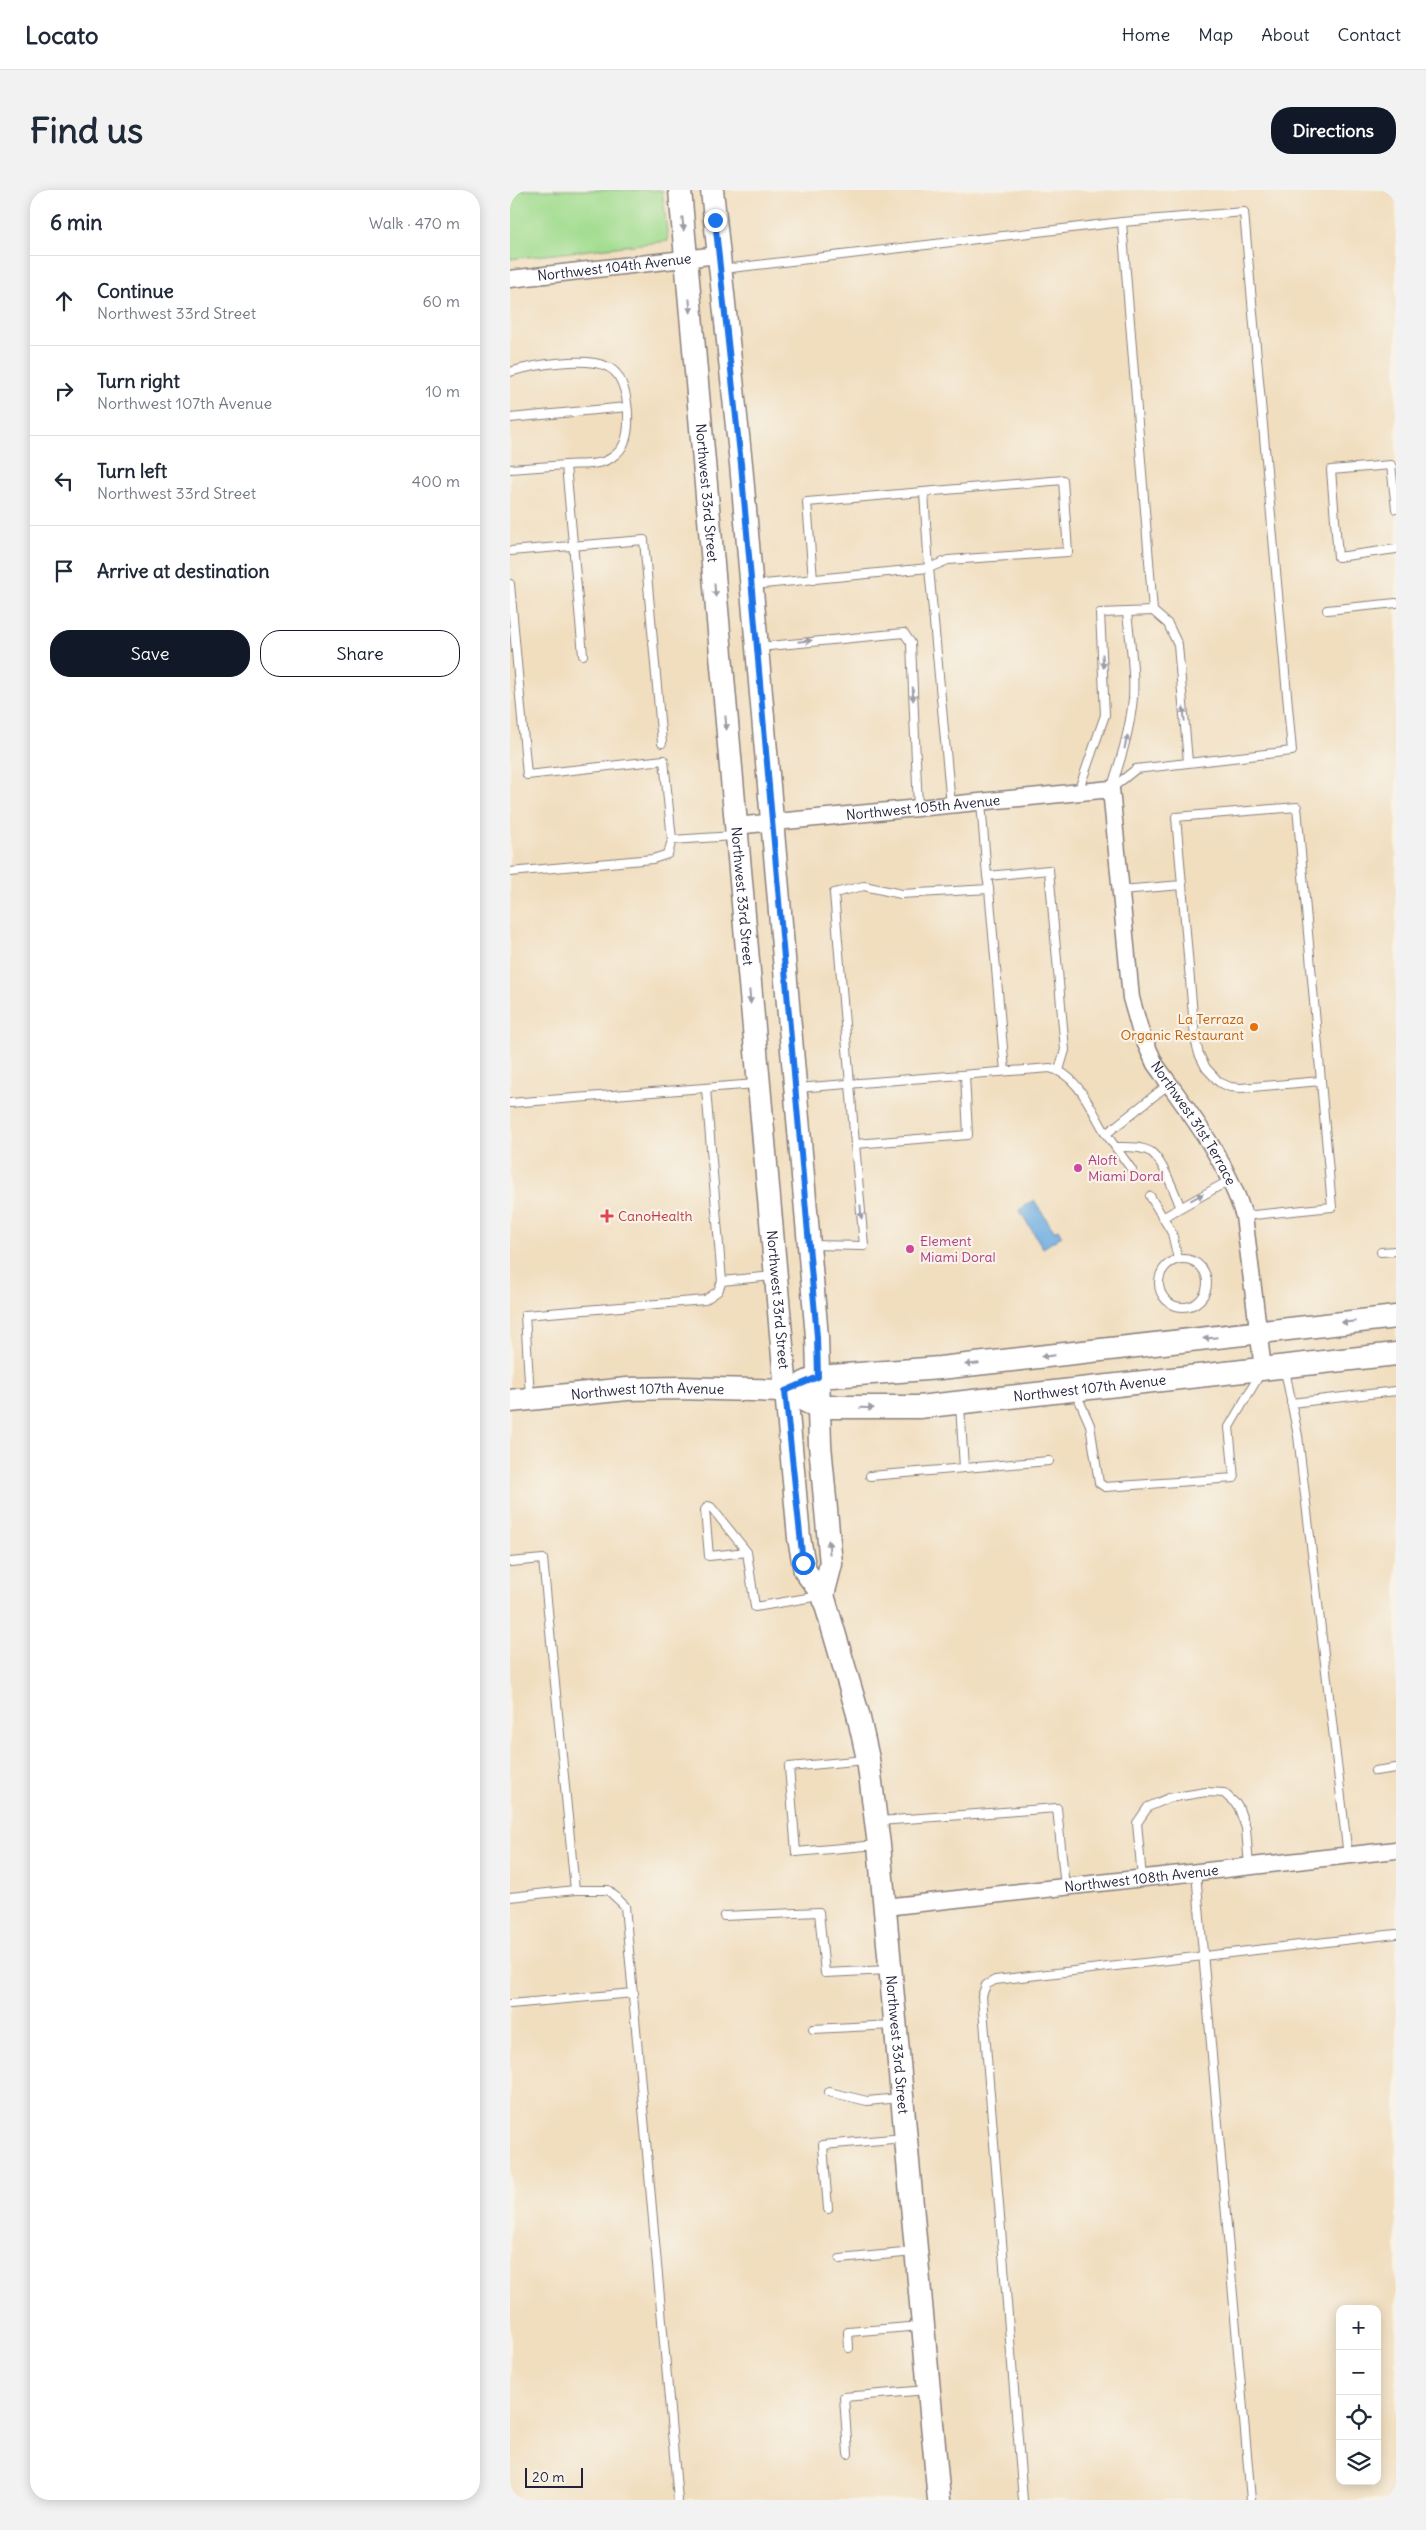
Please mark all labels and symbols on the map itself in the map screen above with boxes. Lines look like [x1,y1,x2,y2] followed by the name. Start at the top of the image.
[704,209,727,232] route end
[679,216,687,232] one-way arrow
[536,249,692,285] street label: Northwest 104th Avenue
[686,299,694,315] one-way arrow
[692,423,722,563] street label: Northwest 33rd Street
[711,583,719,599] one-way arrow
[797,637,813,645] one-way arrow
[1099,654,1107,670] one-way arrow
[909,687,917,703] one-way arrow
[1180,706,1188,722] one-way arrow
[723,715,731,731] one-way arrow
[1122,735,1130,750] one-way arrow
[845,791,1001,824] street label: Northwest 105th Avenue
[727,826,757,967] street label: Northwest 33rd Street
[746,989,754,1005] one-way arrow
[1121,1010,1244,1044] place label: La Terraza Organic Restaurant
[1248,1021,1260,1033] marker: La Terraza Organic Restaurant
[1147,1058,1240,1188] street label: Northwest 31st Terrace
[1088,1151,1164,1185] place label: Aloft Miami Doral
[1072,1162,1084,1174] marker: Aloft Miami Doral
[1190,1193,1204,1201] one-way arrow
[857,1204,865,1220] one-way arrow
[618,1207,693,1225] place label: CanoHealth
[600,1209,614,1223] marker: CanoHealth
[763,1230,793,1370] street label: Northwest 33rd Street
[920,1232,996,1266] place label: Element Miami Doral
[904,1243,916,1255] marker: Element Miami Doral
[1339,1318,1355,1326] one-way arrow
[1201,1334,1217,1342] one-way arrow
[1040,1352,1056,1360] one-way arrow
[964,1361,980,1369] one-way arrow
[1012,1371,1167,1405] street label: Northwest 107th Avenue
[570,1379,724,1404] street label: Northwest 107th Avenue
[859,1404,875,1412] one-way arrow
[825,1539,833,1555] one-way arrow
[792,1552,815,1575] route start
[1063,1861,1219,1896] street label: Northwest 108th Avenue
[882,1974,913,2115] street label: Northwest 33rd Street
[525,2465,582,2488] scale bar

